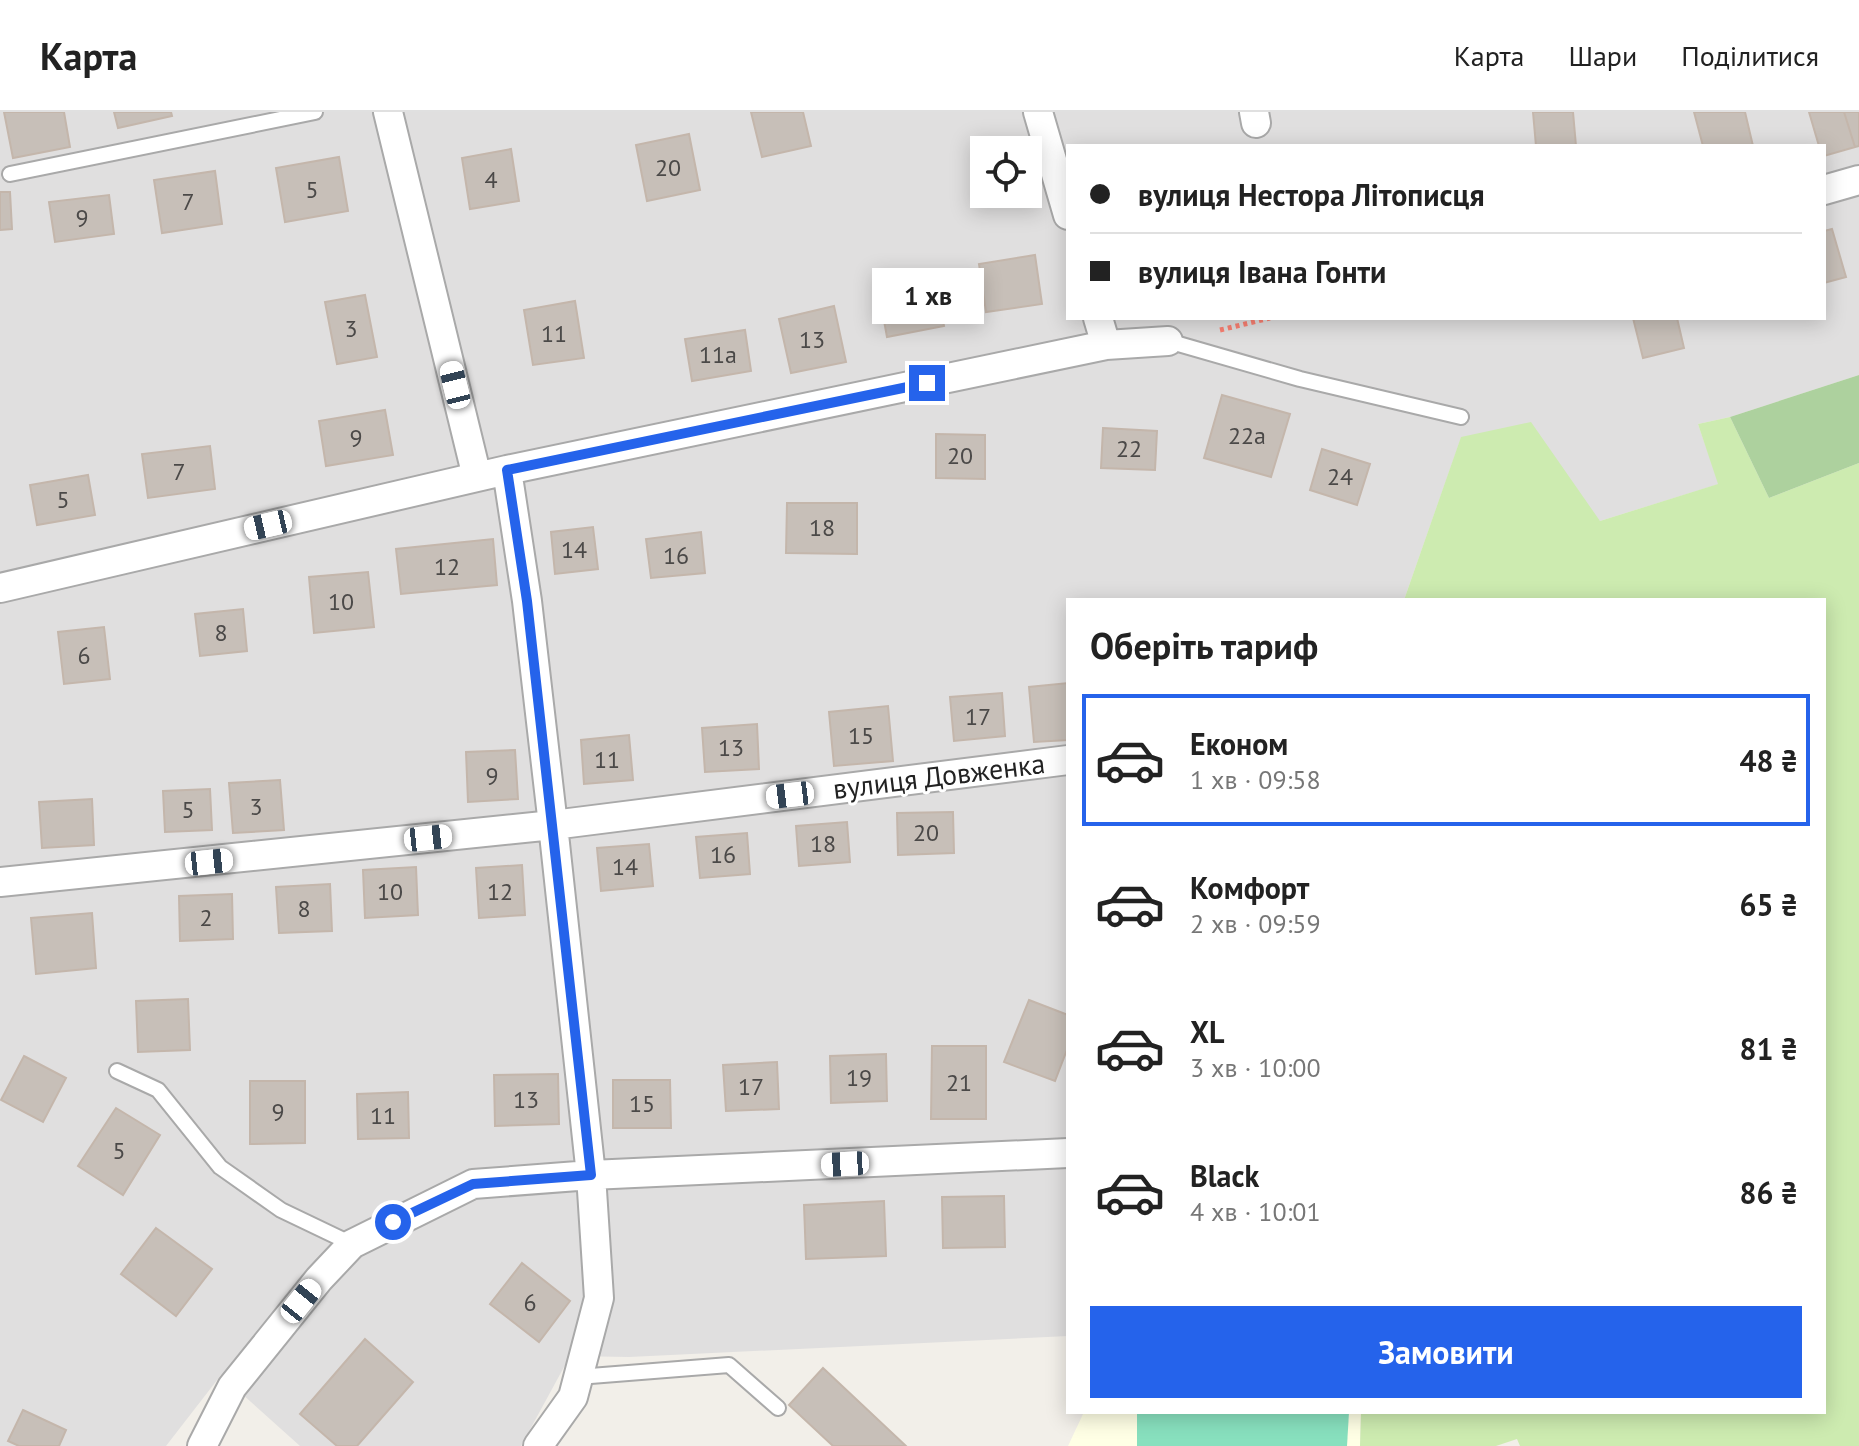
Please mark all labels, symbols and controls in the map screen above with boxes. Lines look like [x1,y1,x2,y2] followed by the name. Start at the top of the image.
[40,31,137,80] text: Карта
[1454,37,1524,74] text: Карта
[1568,37,1637,74] text: Шари
[1681,37,1819,74] text: Поділитися
[970,136,1042,208] map controls
[970,136,1042,208] button: locate
[655,152,681,183] house number: 20
[484,164,498,195] house number: 4
[305,174,319,205] house number: 5
[1138,175,1484,214] text: вулиця Нестора Літописця
[181,186,195,217] house number: 7
[75,202,89,233] house number: 9
[1138,252,1386,291] text: вулиця Івана Гонти
[871,267,983,323] callout: 1 хв
[904,279,952,312] text: 1 хв
[344,313,358,344] house number: 3
[541,318,567,349] house number: 11
[799,324,825,355] house number: 13
[699,339,737,370] house number: 11а
[438,359,472,411] car
[909,365,945,401] route end
[1228,420,1266,451] house number: 22а
[349,422,363,453] house number: 9
[1116,433,1142,464] house number: 22
[947,440,973,471] house number: 20
[172,456,186,487] house number: 7
[1327,461,1353,492] house number: 24
[56,484,70,515] house number: 5
[242,508,294,542] car
[809,512,835,543] house number: 18
[561,534,587,565] house number: 14
[663,540,689,571] house number: 16
[434,551,460,582] house number: 12
[328,586,354,617] house number: 10
[214,617,228,648] house number: 8
[1090,622,1318,669] text: Оберіть тариф
[77,640,91,671] house number: 6
[965,701,991,732] house number: 17
[848,720,874,751] house number: 15
[1094,724,1166,796] icon: car
[1190,724,1288,763] text: Економ
[718,732,744,763] house number: 13
[1739,741,1798,780] text: 48 ₴
[594,744,620,775] house number: 11
[831,744,1047,807] street label: вулиця Довженка
[485,760,499,791] house number: 9
[1190,763,1321,796] text: 1 хв · 09:58
[765,780,815,810] car
[249,791,263,822] house number: 3
[181,794,195,825] house number: 5
[913,817,939,848] house number: 20
[403,824,453,852] car
[810,828,836,859] house number: 18
[710,839,736,870] house number: 16
[184,848,234,876] car
[612,851,638,882] house number: 14
[1094,868,1166,940] icon: car
[1190,868,1309,907] text: Комфорт
[377,876,403,907] house number: 10
[487,876,513,907] house number: 12
[1739,885,1798,924] text: 65 ₴
[297,893,311,924] house number: 8
[199,902,213,933] house number: 2
[1190,907,1321,940] text: 2 хв · 09:59
[1094,1012,1166,1084] icon: car
[1190,1012,1224,1051] text: XL
[1739,1029,1798,1068] text: 81 ₴
[1190,1051,1321,1084] text: 3 хв · 10:00
[846,1062,872,1093] house number: 19
[946,1067,972,1098] house number: 21
[738,1071,764,1102] house number: 17
[513,1084,539,1115] house number: 13
[629,1088,655,1119] house number: 15
[271,1096,285,1127] house number: 9
[370,1100,396,1131] house number: 11
[112,1135,126,1166] house number: 5
[820,1151,870,1177] car
[1094,1156,1166,1228] icon: car
[1190,1156,1259,1195] text: Black
[1739,1173,1798,1212] text: 86 ₴
[1190,1195,1321,1228] text: 4 хв · 10:01
[375,1204,411,1240] route start
[277,1275,325,1327] car
[523,1287,537,1318] house number: 6
[1090,1306,1802,1398] button: Замовити

